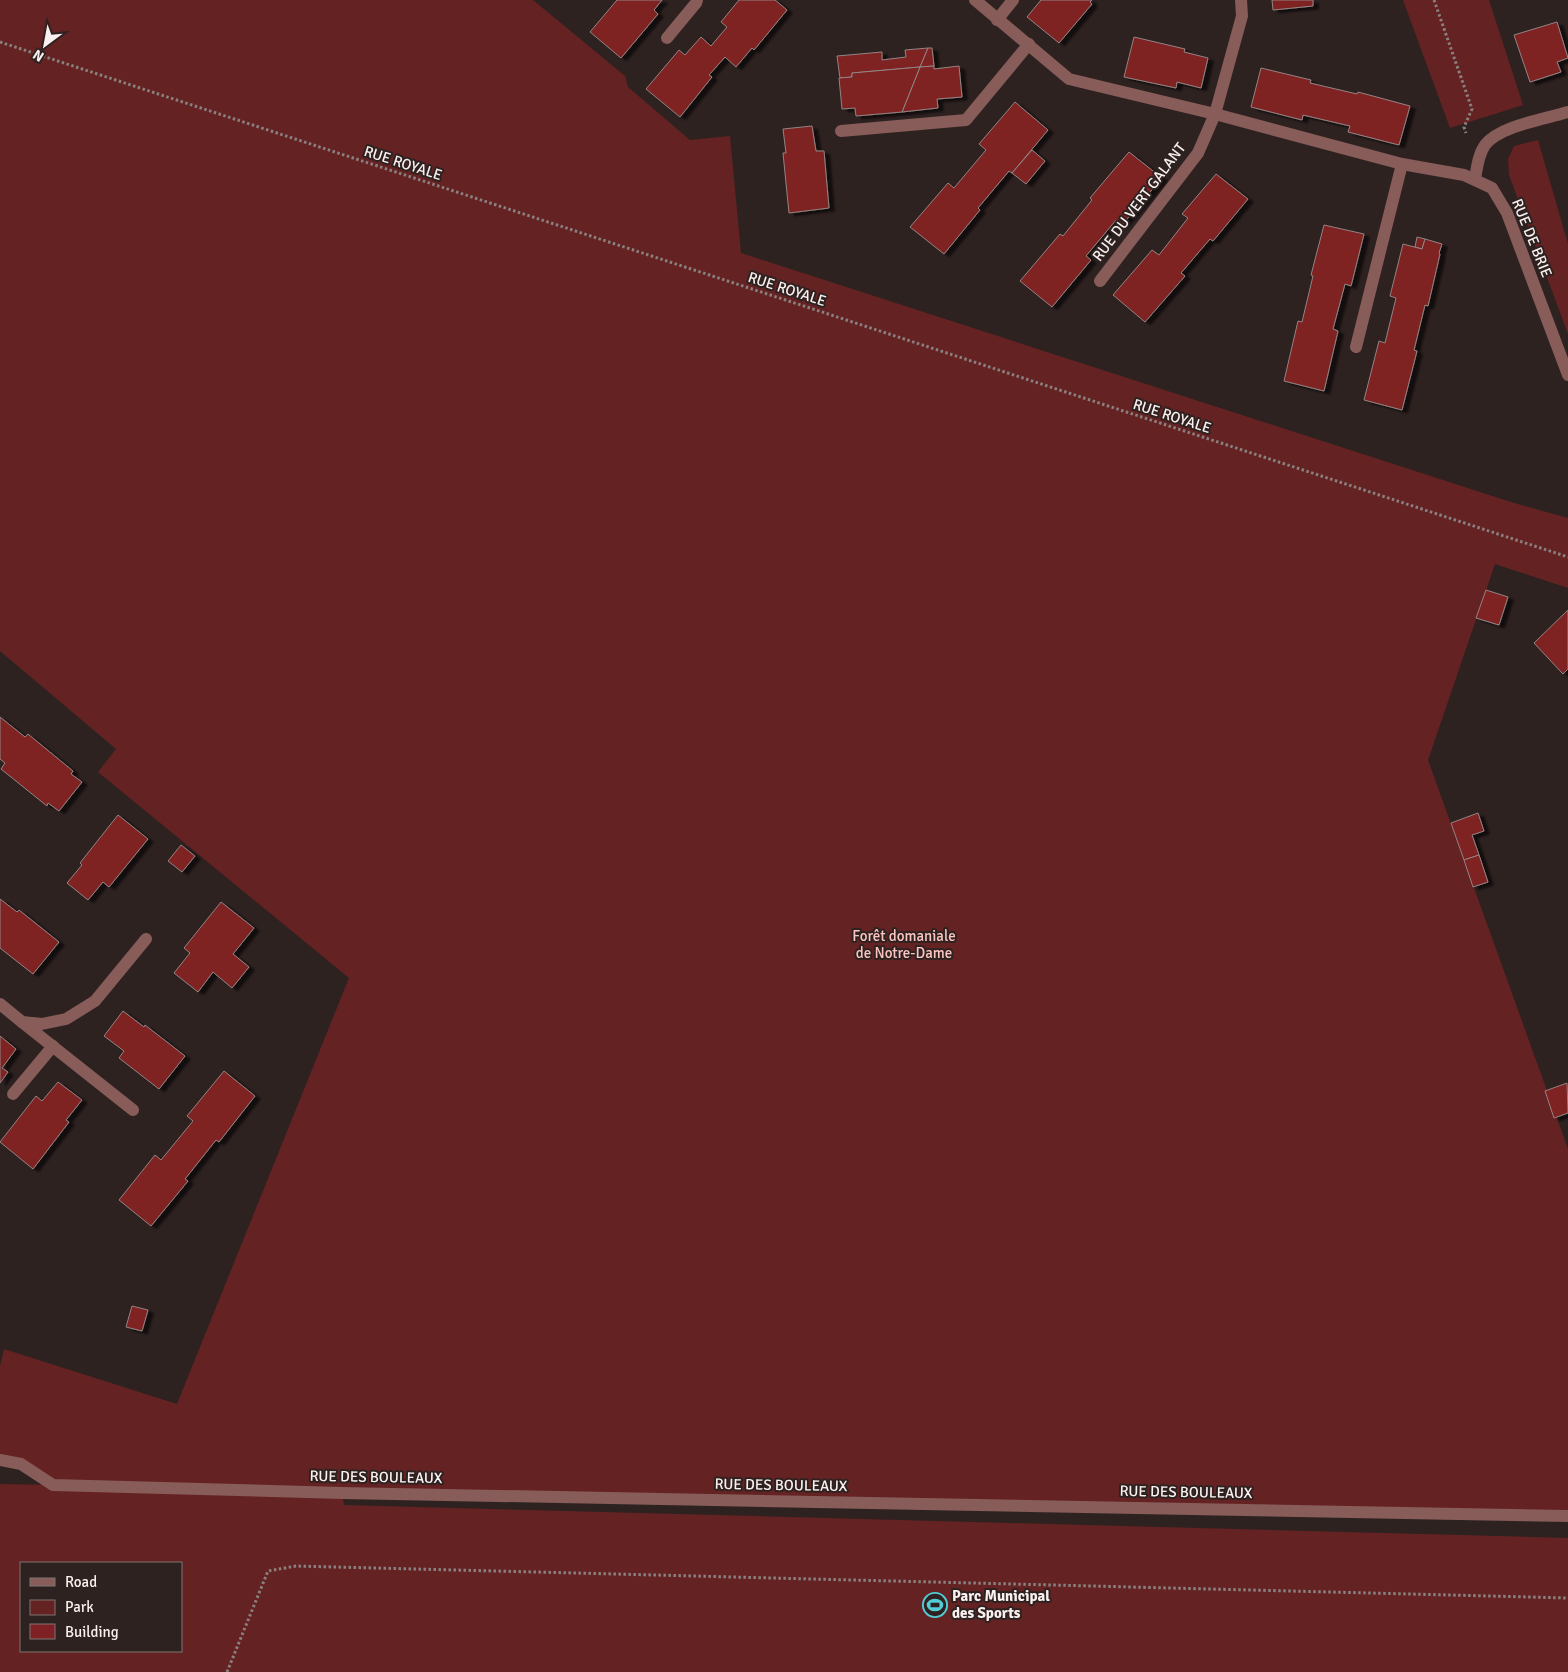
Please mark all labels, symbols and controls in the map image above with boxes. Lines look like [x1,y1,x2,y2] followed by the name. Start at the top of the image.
[20,20,70,70] north arrow
[30,46,47,65] text: N
[1089,139,1190,265] street label: RUE DU VERT GALANT
[362,142,444,184] street label: RUE ROYALE
[1508,196,1556,280] street label: RUE DE BRIE
[746,268,828,310] street label: RUE ROYALE
[1131,395,1213,437] street label: RUE ROYALE
[852,927,956,962] park label: Forêt domaniale de Notre-Dame
[309,1467,443,1487] street label: RUE DES BOULEAUX
[714,1475,848,1495] street label: RUE DES BOULEAUX
[1119,1482,1253,1502] street label: RUE DES BOULEAUX
[20,1562,182,1652] legend
[65,1573,97,1591] text: Road
[952,1587,1050,1622] place label: Parc Municipal des Sports
[922,1592,948,1618] sports icon: Parc Municipal des Sports
[65,1598,94,1616] text: Park
[65,1623,119,1641] text: Building

